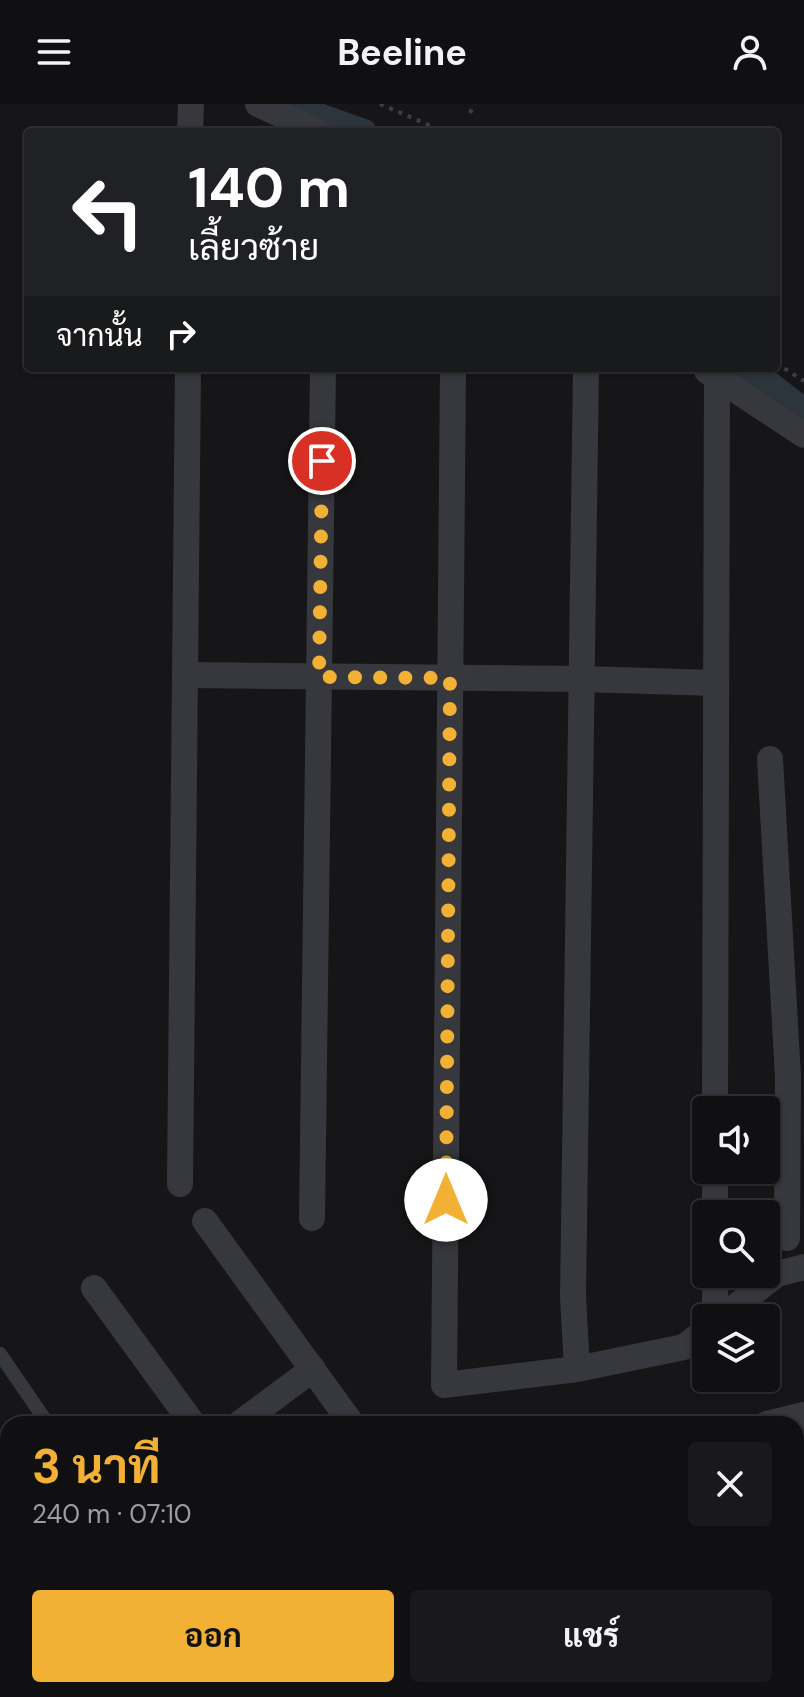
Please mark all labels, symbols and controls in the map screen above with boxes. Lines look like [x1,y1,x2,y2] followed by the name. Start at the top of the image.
[337,29,467,76] text: Beeline
[32,30,76,74] icon: menu
[728,30,772,74] icon: person
[188,151,350,224] text: 140 m
[56,160,160,264] icon: left
[188,224,319,271] text: เลี้ยวซ้าย
[159,312,203,356] icon: right
[56,316,143,355] text: จากนั้น
[288,427,356,495] pin
[300,439,344,483] icon: arrive
[692,1096,780,1392] map controls
[692,1096,780,1184] button: sound
[404,1158,488,1242] position arrow
[692,1200,780,1288] button: search
[692,1304,780,1392] button: layers
[32,1435,160,1498] text: 3 นาที
[688,1442,772,1526] button: close
[32,1497,192,1531] text: 240 m · 07:10
[32,1590,394,1682] button: ออก
[410,1590,772,1682] button: แชร์

